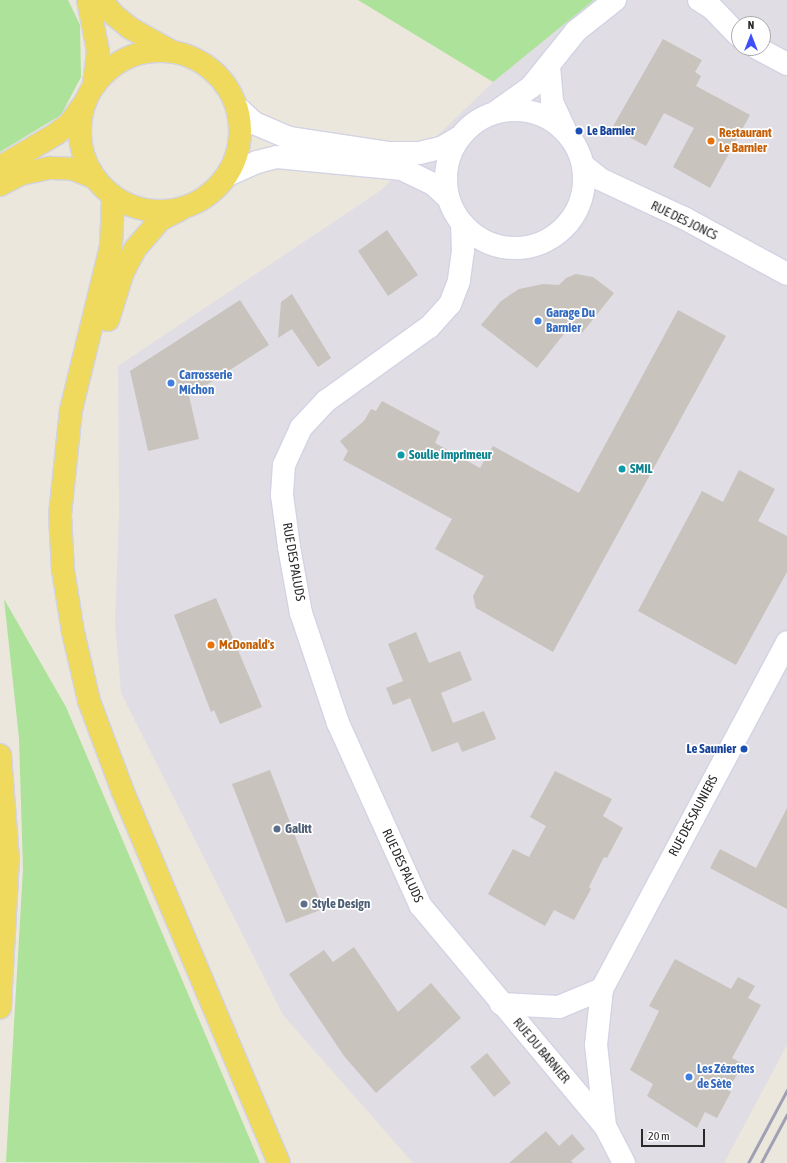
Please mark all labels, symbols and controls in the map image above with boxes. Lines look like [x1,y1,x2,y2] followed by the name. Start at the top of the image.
[731,16,771,56] north arrow
[748,19,754,31] text: N
[587,123,635,139] place label: Le Barnier
[574,126,584,136] marker: Le Barnier
[719,126,772,157] place label: Restaurant Le Barnier
[706,136,716,146] marker: Restaurant Le Barnier
[648,198,720,244] street label: RUE DES JONCS
[546,306,595,337] place label: Garage Du Barnier
[533,316,543,326] marker: Garage Du Barnier
[179,368,232,399] place label: Carrosserie Michon
[166,378,176,388] marker: Carrosserie Michon
[409,447,492,463] place label: Soulie imprimeur
[396,450,406,460] marker: Soulie imprimeur
[630,461,653,477] place label: SMIL
[617,464,627,474] marker: SMIL
[278,522,308,602] street label: RUE DES PALUDS
[219,637,274,653] place label: McDonald's
[206,640,216,650] marker: McDonald's
[686,741,736,757] place label: Le Saunier
[739,744,749,754] marker: Le Saunier
[666,773,722,859] street label: RUE DES SAUNIERS
[285,821,312,837] place label: Galitt
[272,824,282,834] marker: Galitt
[378,827,426,905] street label: RUE DES PALUDS
[312,896,370,912] place label: Style Design
[299,899,309,909] marker: Style Design
[509,1015,573,1087] street label: RUE DU BARNIER
[697,1062,754,1093] place label: Les Zézettes de Sète
[684,1072,694,1082] marker: Les Zézettes de Sète
[643,1121,707,1147] scale bar
[648,1129,670,1143] text: 20 m

